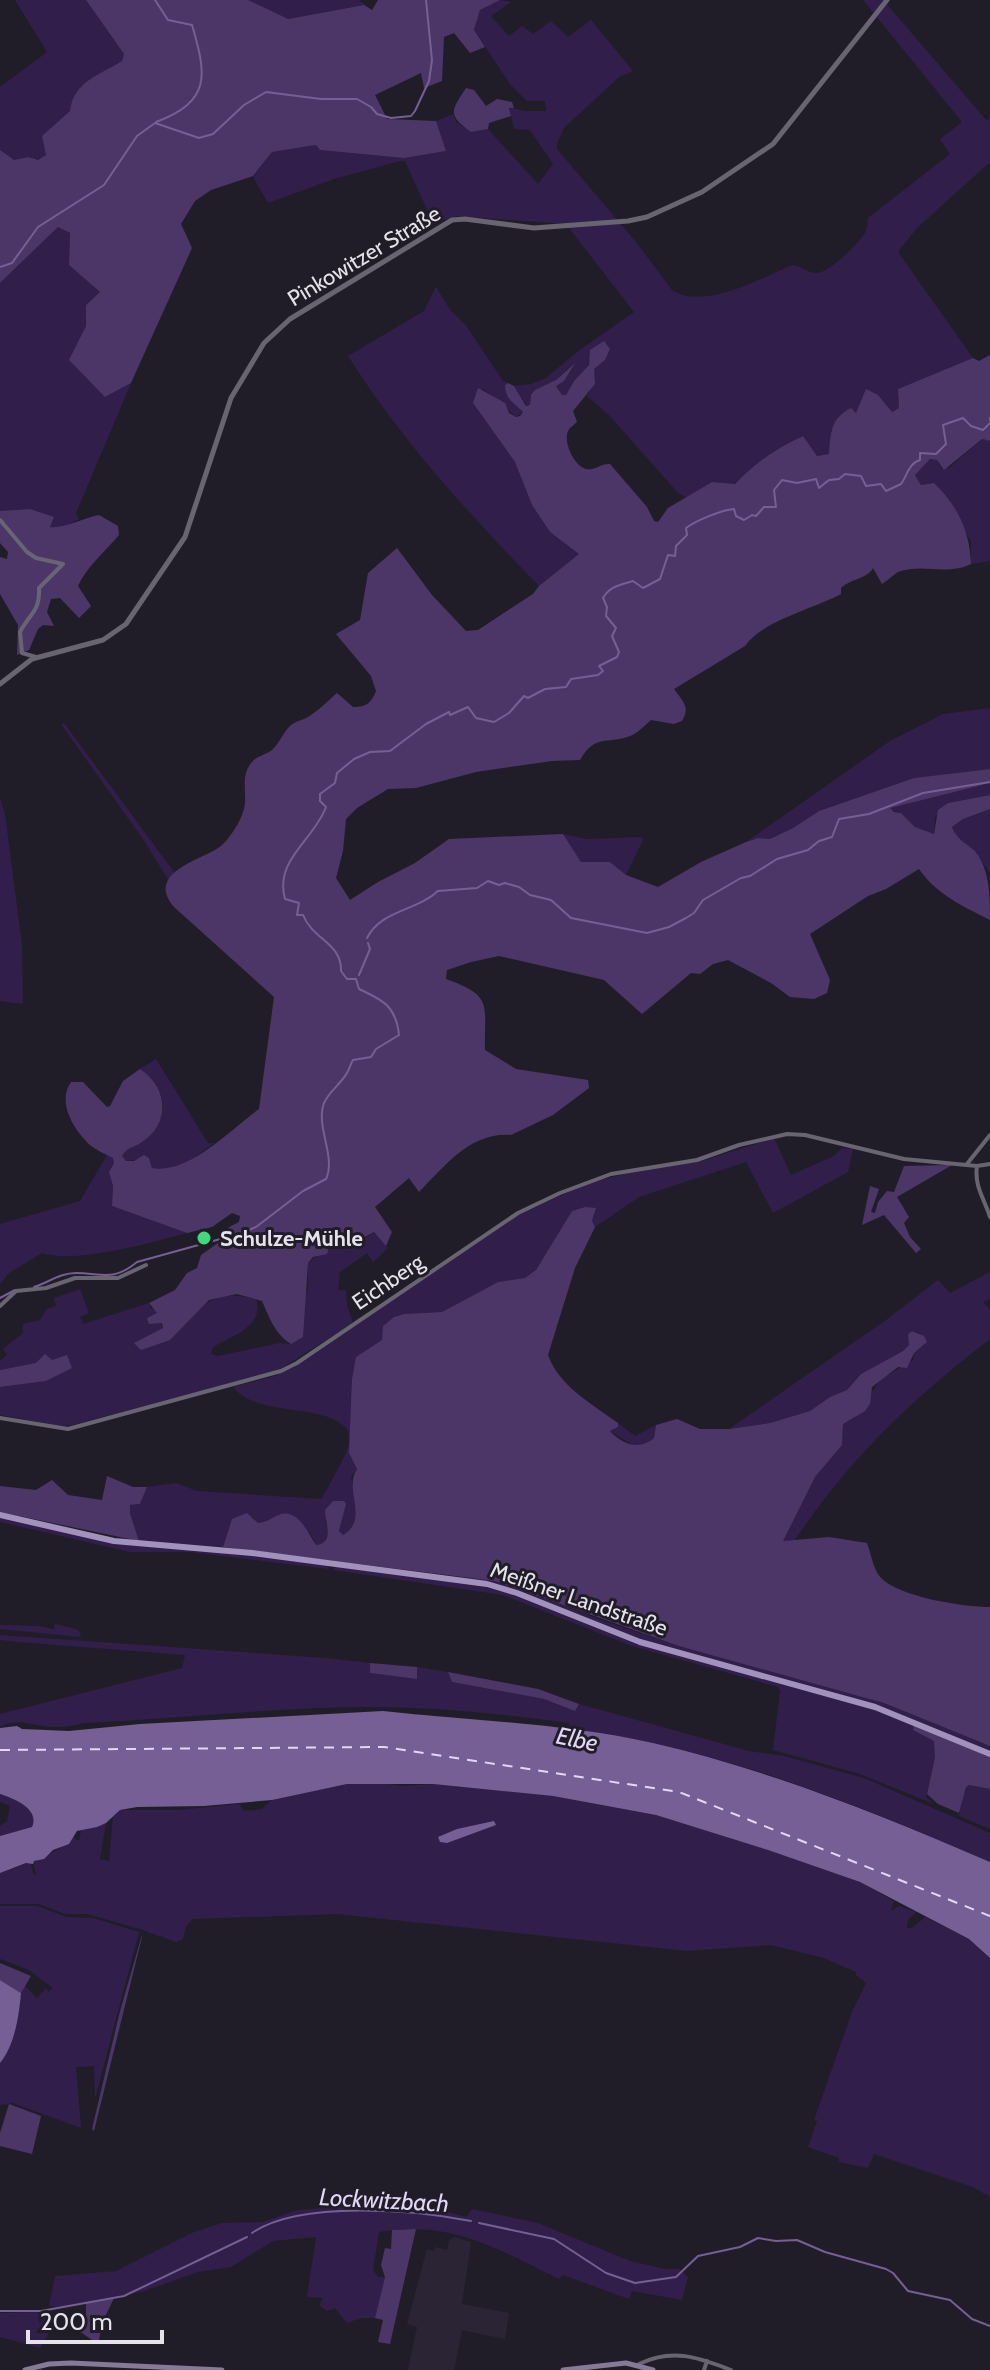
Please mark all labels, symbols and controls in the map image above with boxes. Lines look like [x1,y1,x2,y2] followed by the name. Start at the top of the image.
[283,200,445,312] street label: Pinkowitzer Straße
[220,1225,363,1252] place label: Schulze-Mühle
[195,1229,213,1247] marker: Schulze-Mühle
[347,1248,430,1316] street label: Eichberg
[487,1556,671,1642] street label: Meißner Landstraße
[554,1721,600,1757] water label: Elbe
[319,2182,449,2218] water label: Lockwitzbach
[28,2294,162,2344] scale bar
[40,2307,113,2336] text: 200 m

